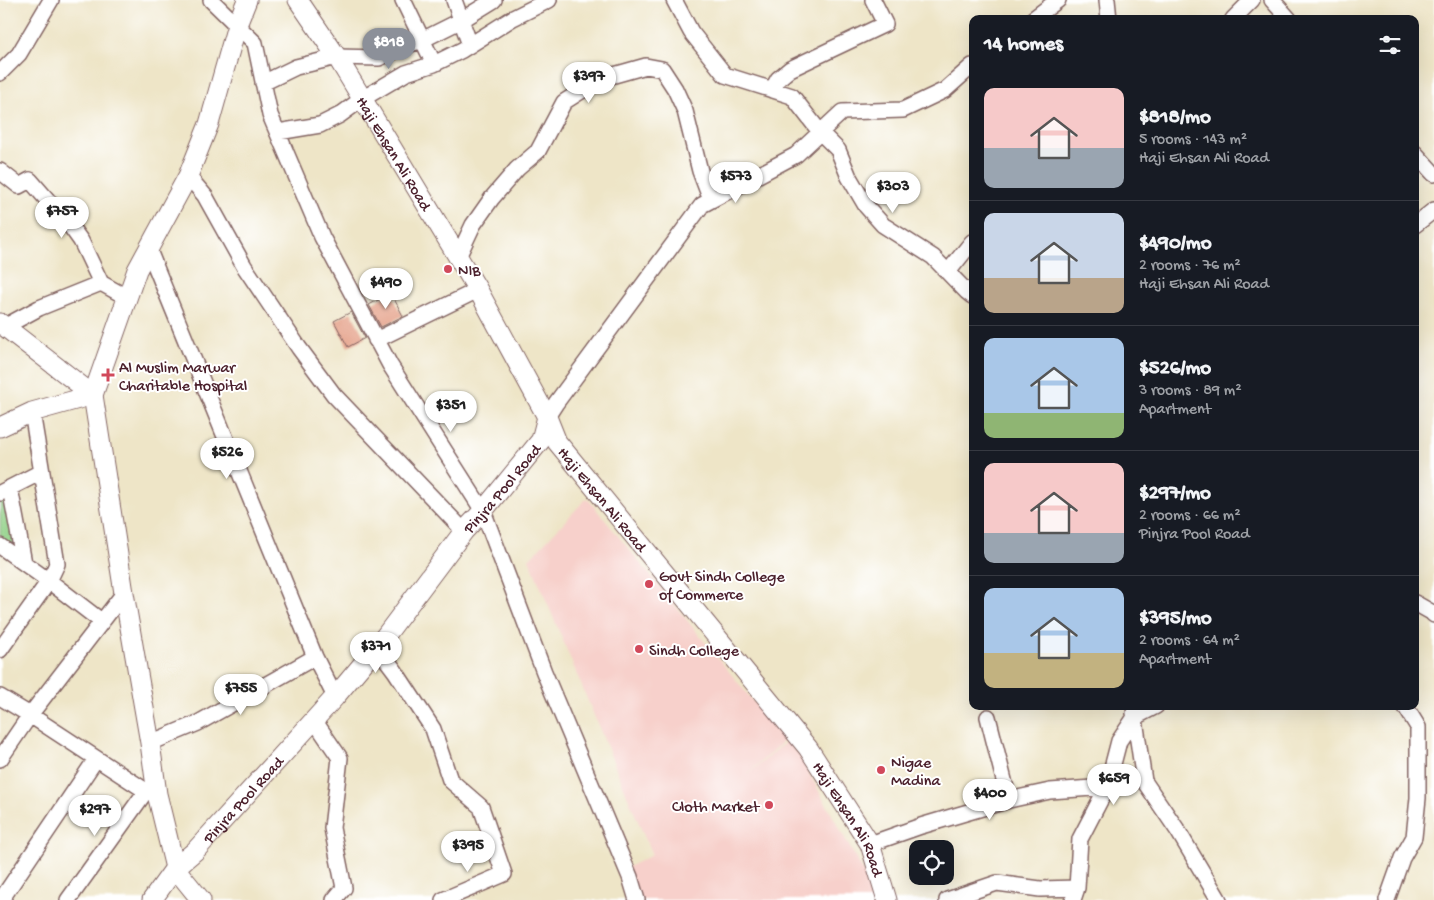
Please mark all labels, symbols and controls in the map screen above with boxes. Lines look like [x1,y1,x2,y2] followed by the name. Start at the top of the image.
[359,28,419,70] pin: $818
[1376,31,1404,59] icon: filters
[984,33,1063,58] text: 14 homes
[373,34,405,53] text: $818
[559,62,619,104] pin: $397
[573,68,605,87] text: $397
[350,94,435,216] street label: Haji Ehsan Ali Road
[1139,106,1211,131] text: $818/mo
[1024,108,1084,168] icon: home
[1139,131,1247,150] text: 5 rooms · 143 m²
[1139,150,1269,169] text: Haji Ehsan Ali Road
[706,162,766,204] pin: $573
[720,168,752,187] text: $573
[863,172,923,214] pin: $303
[877,178,909,197] text: $303
[32,196,92,239] pin: $757
[46,203,78,222] text: $757
[1139,232,1212,257] text: $490/mo
[1024,233,1084,293] icon: home
[1139,257,1241,276] text: 2 rooms · 76 m²
[442,263,454,275] marker: NIB
[458,263,481,282] place label: NIB
[356,268,416,310] pin: $490
[370,274,402,293] text: $490
[1139,276,1269,295] text: Haji Ehsan Ali Road
[1139,357,1211,382] text: $526/mo
[1024,358,1084,418] icon: home
[119,360,247,397] place label: Al Muslim Marwar Charitable Hospital
[101,368,115,382] marker: Al Muslim Marwar Charitable Hospital
[1139,382,1241,401] text: 3 rooms · 89 m²
[421,390,481,433] pin: $351
[436,397,466,416] text: $351
[1139,401,1211,420] text: Apartment
[197,438,257,480] pin: $526
[460,440,548,540] street label: Pinjra Pool Road
[211,444,243,463] text: $526
[552,445,650,558] street label: Haji Ehsan Ali Road
[1139,482,1211,507] text: $297/mo
[1024,483,1084,543] icon: home
[1139,507,1240,526] text: 2 rooms · 66 m²
[1139,526,1250,545] text: Pinjra Pool Road
[659,569,785,606] place label: Govt Sindh College of Commerce
[643,578,655,590] marker: Govt Sindh College of Commerce
[1139,607,1212,632] text: $395/mo
[1024,608,1084,668] icon: home
[346,632,406,674] pin: $371
[1139,632,1240,651] text: 2 rooms · 64 m²
[361,638,391,657] text: $371
[633,643,645,655] marker: Sindh College
[649,643,740,662] place label: Sindh College
[1139,651,1211,670] text: Apartment
[211,674,271,716] pin: $755
[225,680,257,699] text: $755
[200,753,290,849] street label: Pinjra Pool Road
[891,755,941,792] place label: Nigae Madina
[807,759,886,881] street label: Haji Ehsan Ali Road
[875,764,887,776] marker: Nigae Madina
[1084,764,1144,806] pin: $659
[1098,770,1130,789] text: $659
[960,778,1020,821] pin: $400
[974,785,1006,804] text: $400
[65,794,125,837] pin: $297
[672,799,760,818] place label: Cloth Market
[763,799,775,811] marker: Cloth Market
[79,801,111,820] text: $297
[438,830,498,873] pin: $395
[452,837,484,856] text: $395
[909,840,954,885] map controls
[909,840,954,885] button: locate

